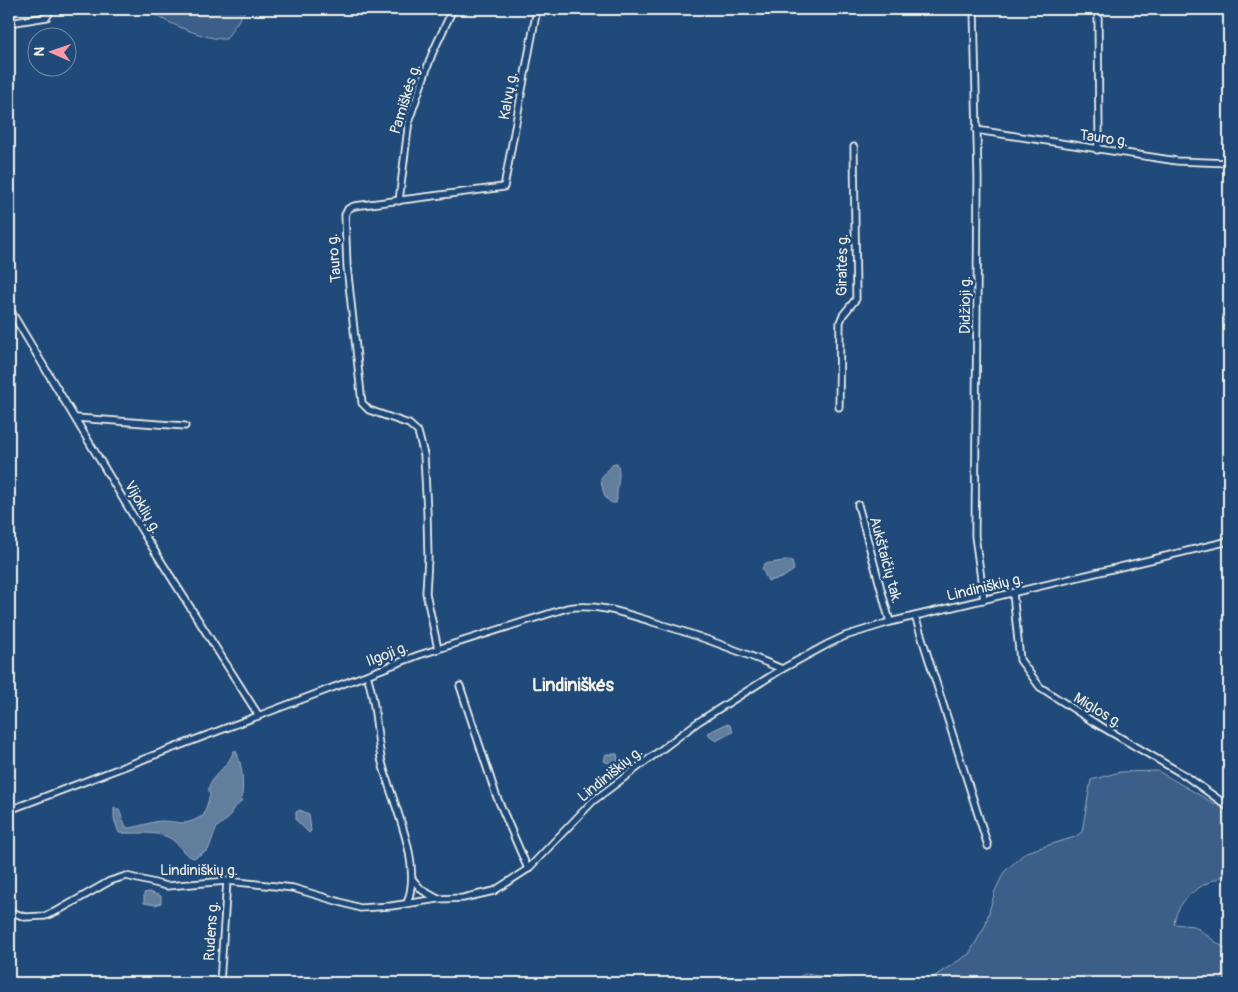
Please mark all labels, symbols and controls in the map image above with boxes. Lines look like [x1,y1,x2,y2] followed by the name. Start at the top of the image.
[28,28,78,78] north arrow
[31,47,48,57] text: N
[386,62,425,137] street label: Pamiškės g.
[495,71,522,121] street label: Kalvų g.
[1078,126,1129,151] street label: Tauro g.
[323,233,346,283] street label: Tauro g.
[832,234,853,296] street label: Giraitės g.
[956,276,975,334] street label: Didžioji g.
[120,477,165,537] street label: Vijoklių g.
[865,515,906,606] street label: Aukštaičių tak.
[945,569,1025,606] street label: Lindiniškių g.
[363,638,411,671] street label: Ilgoji g.
[532,674,615,697] district label: Lindiniškės
[1070,689,1126,732] street label: Miglos g.
[574,742,647,806] street label: Lindiniškių g.
[160,861,238,880] street label: Lindiniškių g.
[200,901,223,962] street label: Rudens g.

